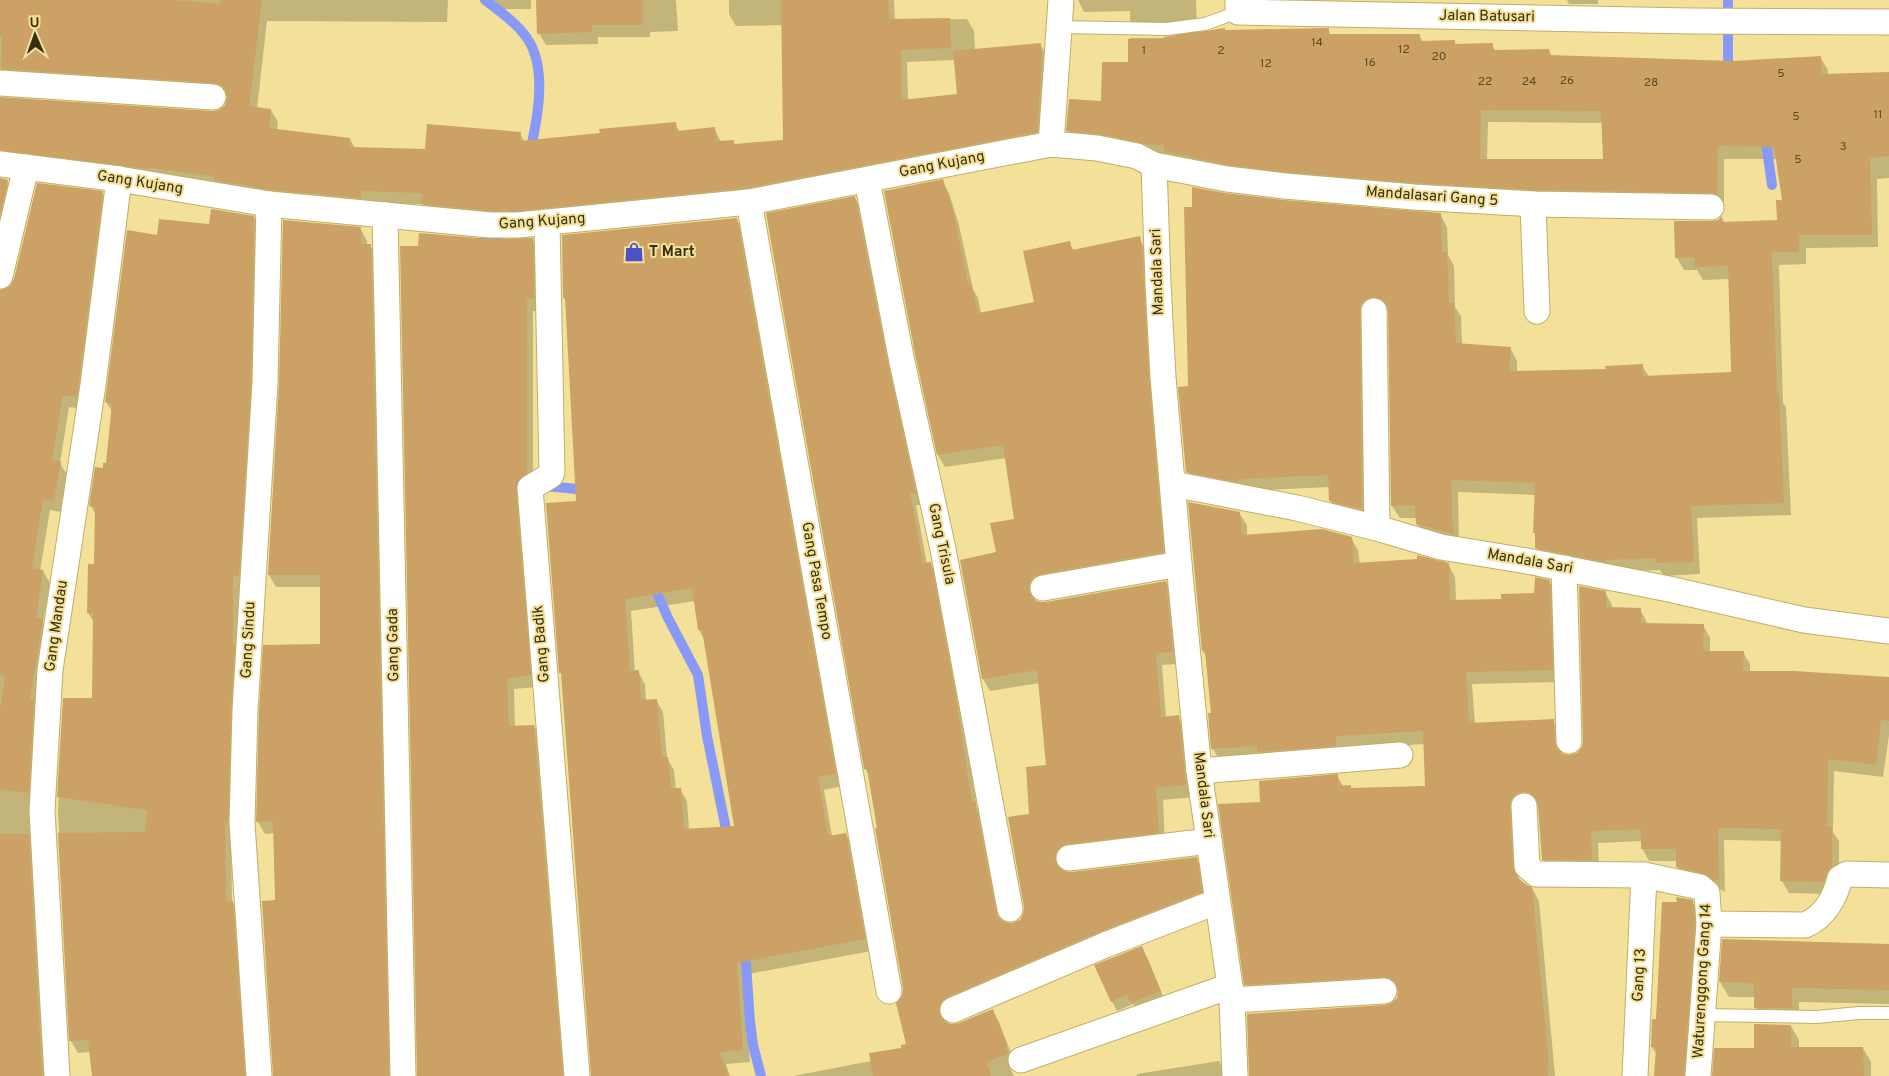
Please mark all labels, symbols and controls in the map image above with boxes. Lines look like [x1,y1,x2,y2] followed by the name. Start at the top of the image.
[1439,7,1535,27] street label: Jalan Batusari
[10,10,60,60] north arrow
[29,15,40,32] text: U
[1311,35,1323,51] house number: 14
[1398,42,1410,58] house number: 12
[1142,43,1146,59] house number: 1
[1217,43,1225,59] house number: 2
[1431,49,1447,65] house number: 20
[1364,55,1376,71] house number: 16
[1260,56,1272,72] house number: 12
[1777,66,1785,82] house number: 5
[1560,73,1574,89] house number: 26
[1478,74,1492,90] house number: 22
[1522,74,1536,90] house number: 24
[1644,75,1658,91] house number: 28
[1874,107,1882,123] house number: 11
[1792,109,1800,125] house number: 5
[1839,139,1847,155] house number: 3
[898,147,986,183] street label: Gang Kujang
[1794,152,1802,168] house number: 5
[96,167,184,199] street label: Gang Kujang
[1365,183,1499,211] street label: Mandalasari Gang 5
[498,209,586,235] street label: Gang Kujang
[1147,228,1169,316] street label: Mandala Sari
[623,241,645,263] shop icon: T Mart
[649,243,695,262] place label: T Mart
[923,502,959,586] street label: Gang Trisula
[796,521,836,641] street label: Gang Pasa Tempo
[1486,545,1574,579] street label: Mandala Sari
[41,579,73,673] street label: Gang Mandau
[237,601,261,679] street label: Gang Sindu
[529,605,555,683] street label: Gang Badik
[384,608,404,682] street label: Gang Gada
[1188,751,1218,839] street label: Mandala Sari
[1689,903,1717,1059] street label: Waturenggong Gang 14
[1629,948,1651,1002] street label: Gang 13

